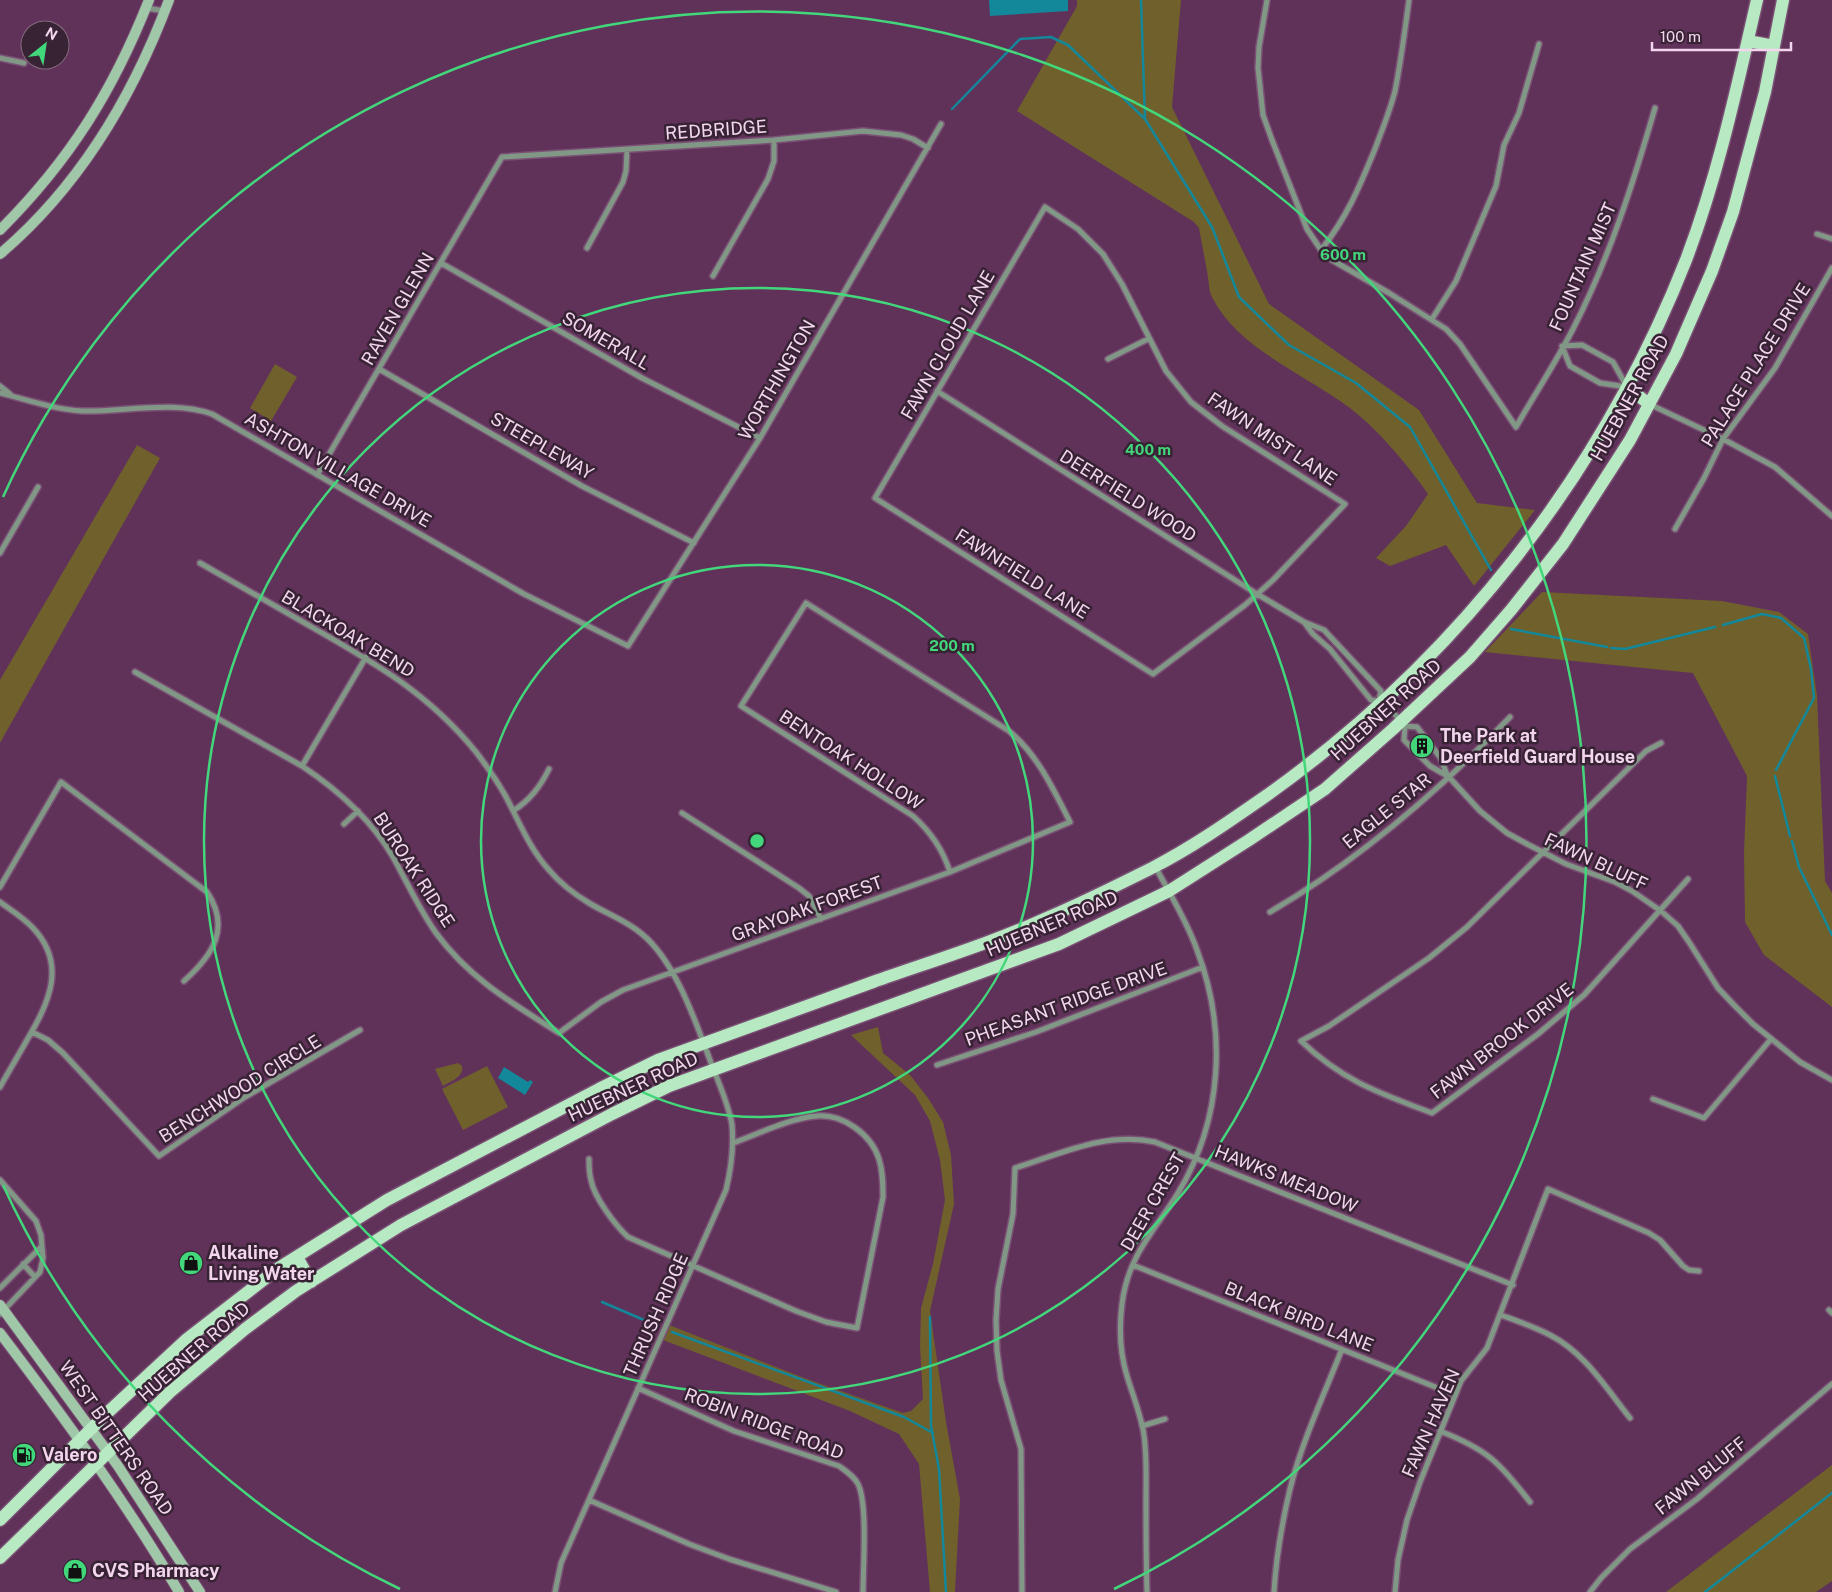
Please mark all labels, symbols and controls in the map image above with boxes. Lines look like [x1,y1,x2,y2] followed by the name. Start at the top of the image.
[20,20,70,70] north arrow
[1652,20,1791,52] scale bar
[43,24,60,43] text: N
[1660,28,1701,45] text: 100 m
[664,115,768,144] street label: REDBRIDGE
[1545,199,1620,334] street label: FOUNTAIN MIST
[1320,246,1366,263] text: 600 m
[357,249,438,369] street label: RAVEN GLENN
[896,267,999,423] street label: FAWN CLOUD LANE
[1697,279,1815,451] street label: PALACE PLACE DRIVE
[559,307,654,374] street label: SOMERALL
[734,316,819,443] street label: WORTHINGTON
[1586,331,1673,465] street label: HUEBNER ROAD
[1204,388,1341,490] street label: FAWN MIST LANE
[241,408,435,532] street label: ASHTON VILLAGE DRIVE
[487,408,598,484] street label: STEEPLEWAY
[1125,441,1171,458] text: 400 m
[1056,445,1200,546] street label: DEERFIELD WOOD
[952,524,1093,623] street label: FAWNFIELD LANE
[278,586,418,682] street label: BLACKOAK BEND
[929,637,975,654] text: 200 m
[1326,655,1445,765] street label: HUEBNER ROAD
[775,705,927,814] street label: BENTOAK HOLLOW
[1440,725,1635,767] place label: The Park at Deerfield Guard House
[1409,733,1435,759] building icon: The Park at Deerfield Guard House
[1338,768,1435,853] street label: EAGLE STAR
[369,808,459,931] street label: BUROAK RIDGE
[1541,828,1651,895] street label: FAWN BLUFF
[748,832,766,850] centre of rings
[728,871,885,946] street label: GRAYOAK FOREST
[983,886,1121,961] street label: HUEBNER ROAD
[962,957,1170,1050] street label: PHEASANT RIDGE DRIVE
[1426,978,1577,1103] street label: FAWN BROOK DRIVE
[155,1030,324,1147] street label: BENCHWOOD CIRCLE
[564,1047,701,1126] street label: HUEBNER ROAD
[1212,1140,1361,1217] street label: HAWKS MEADOW
[1116,1149,1189,1255] street label: DEER CREST
[208,1242,315,1284] place label: Alkaline Living Water
[178,1250,204,1276] shop icon: Alkaline Living Water
[619,1250,692,1380] street label: THRUSH RIDGE
[1222,1277,1377,1356] street label: BLACK BIRD LANE
[134,1297,254,1406] street label: HUEBNER ROAD
[55,1356,178,1519] street label: WEST BITTERS ROAD
[1397,1365,1464,1480] street label: FAWN HAVEN
[682,1383,847,1464] street label: ROBIN RIDGE ROAD
[1651,1432,1751,1519] street label: FAWN BLUFF
[11,1442,37,1468] fuel station icon: Valero
[42,1444,97,1465] place label: Valero
[62,1558,88,1584] shop icon: CVS Pharmacy
[92,1560,219,1581] place label: CVS Pharmacy

